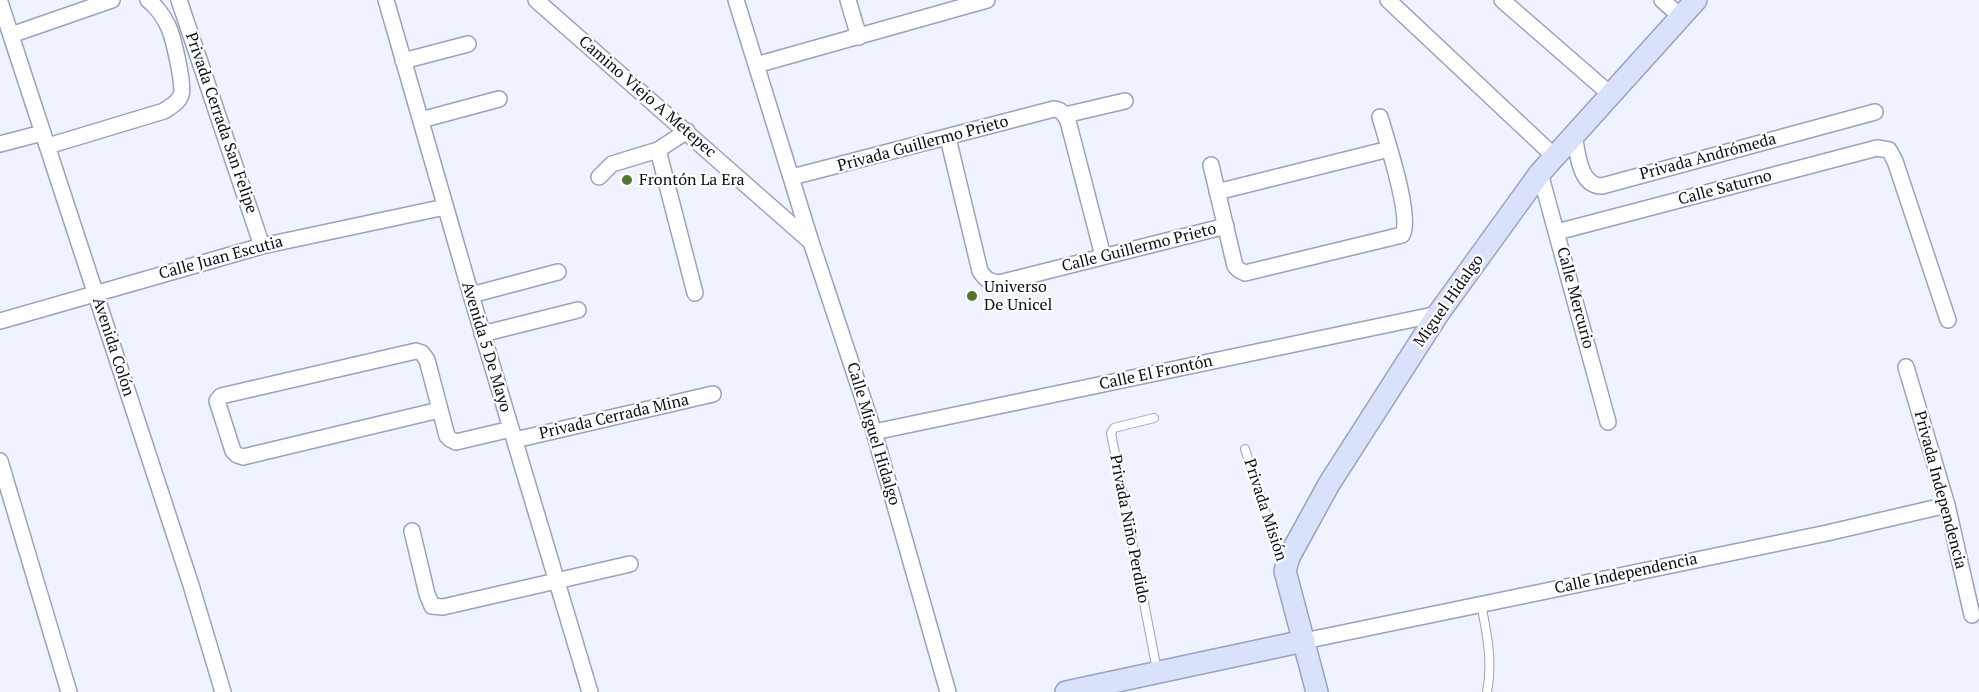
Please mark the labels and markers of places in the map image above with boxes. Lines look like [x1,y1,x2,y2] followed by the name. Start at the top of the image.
[639,170,745,190] place label: Frontón La Era
[620,173,634,187] marker: Frontón La Era
[984,277,1052,315] place label: Universo De Unicel
[965,289,979,303] marker: Universo De Unicel

